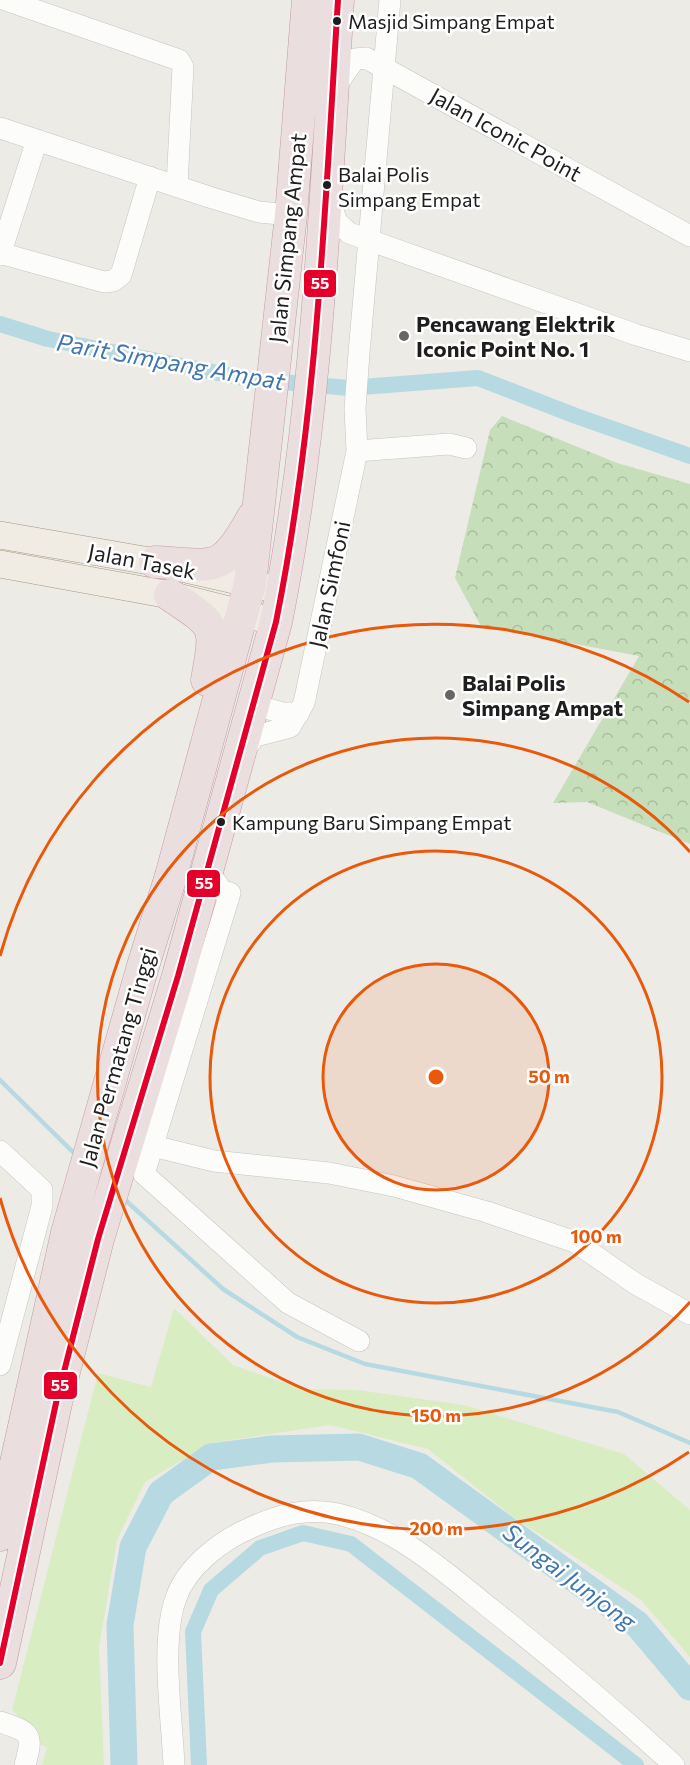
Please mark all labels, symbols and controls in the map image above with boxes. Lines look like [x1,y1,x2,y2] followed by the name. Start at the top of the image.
[348,9,555,33] place label: Masjid Simpang Empat
[331,15,343,27] marker: Masjid Simpang Empat
[425,81,587,187] street label: Jalan Iconic Point
[263,132,311,344] street label: Jalan Simpang Ampat
[338,162,481,211] place label: Balai Polis Simpang Empat
[321,179,333,191] marker: Balai Polis Simpang Empat
[303,269,337,298] line badge: 55
[311,273,329,292] text: 55
[416,310,616,362] place label: Pencawang Elektrik Iconic Point No. 1
[55,327,289,396] water label: Parit Simpang Ampat
[397,329,411,343] marker: Pencawang Elektrik Iconic Point No. 1
[302,518,356,650] street label: Jalan Simfoni
[86,537,198,585] street label: Jalan Tasek
[462,669,623,721] place label: Balai Polis Simpang Ampat
[443,688,457,702] marker: Balai Polis Simpang Ampat
[232,810,511,834] place label: Kampung Baru Simpang Empat
[215,816,227,828] marker: Kampung Baru Simpang Empat
[186,869,221,898] line badge: 55
[195,873,213,892] text: 55
[73,944,161,1170] street label: Jalan Permatang Tinggi
[528,1065,570,1087] text: 50 m
[426,1067,446,1087] centre of rings
[570,1225,622,1247] text: 100 m
[43,1371,78,1400] line badge: 55
[51,1375,69,1394] text: 55
[411,1404,461,1426] text: 150 m
[409,1517,463,1539] text: 200 m
[498,1517,643,1636] water label: Sungai Junjong

